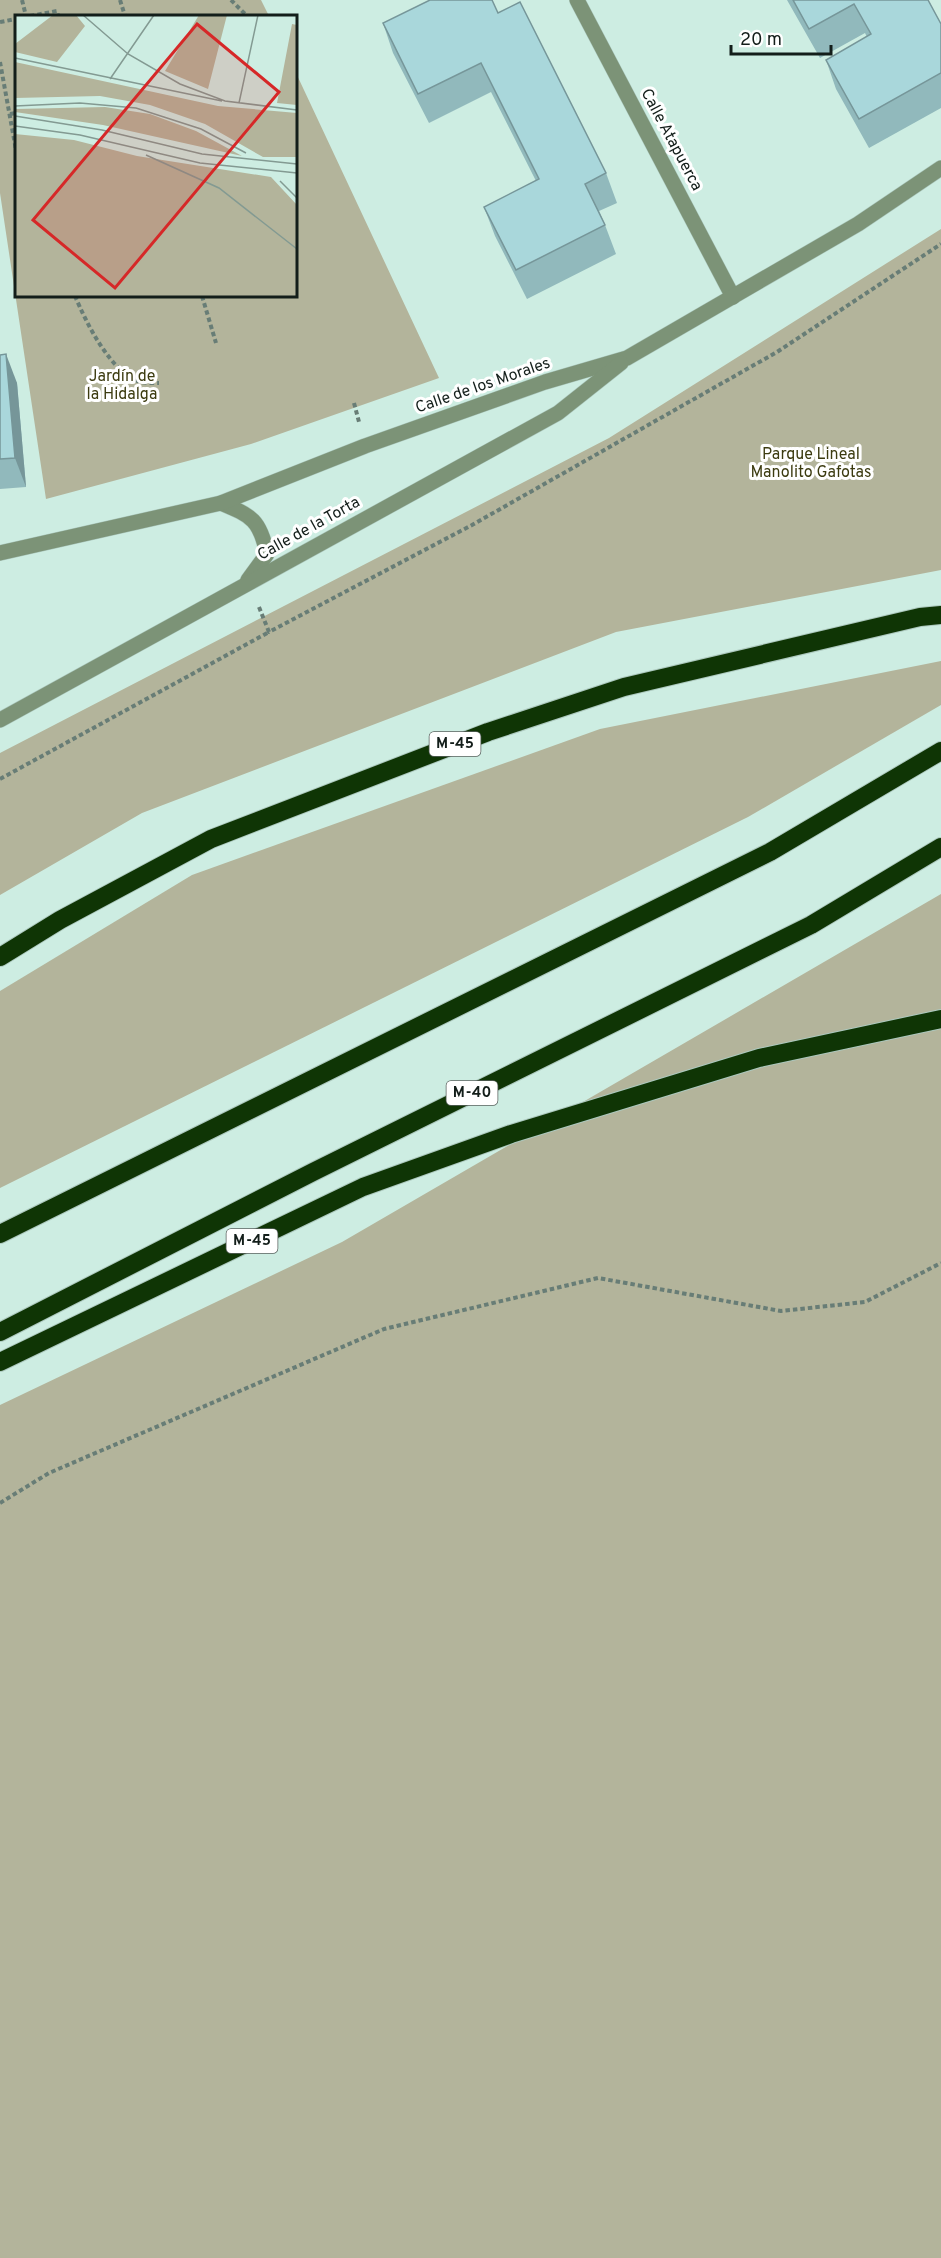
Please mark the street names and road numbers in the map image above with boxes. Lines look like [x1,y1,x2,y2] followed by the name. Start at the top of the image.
[636,85,706,195] street label: Calle Atapuerca
[413,354,553,418] street label: Calle de los Morales
[254,493,364,565] street label: Calle de la Torta
[430,732,480,756] road number: M-45
[446,1081,498,1105] road number: M-40
[226,1229,278,1253] road number: M-45

